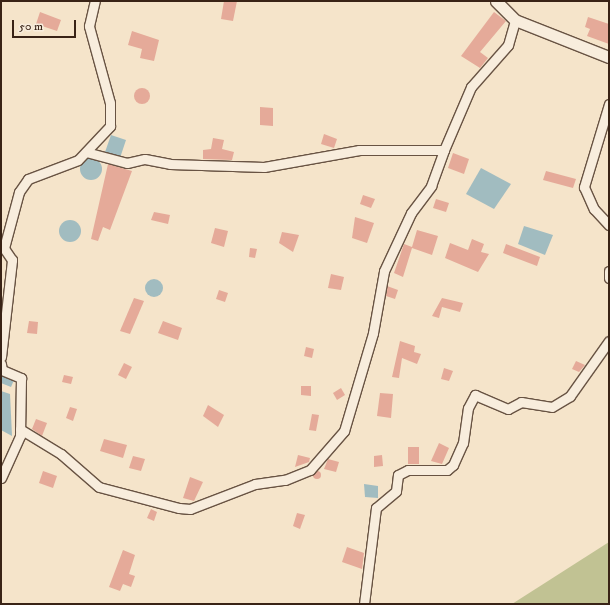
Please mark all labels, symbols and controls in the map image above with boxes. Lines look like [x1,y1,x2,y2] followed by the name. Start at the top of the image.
[14,12,78,38] scale bar
[19,19,43,34] text: 50 m

